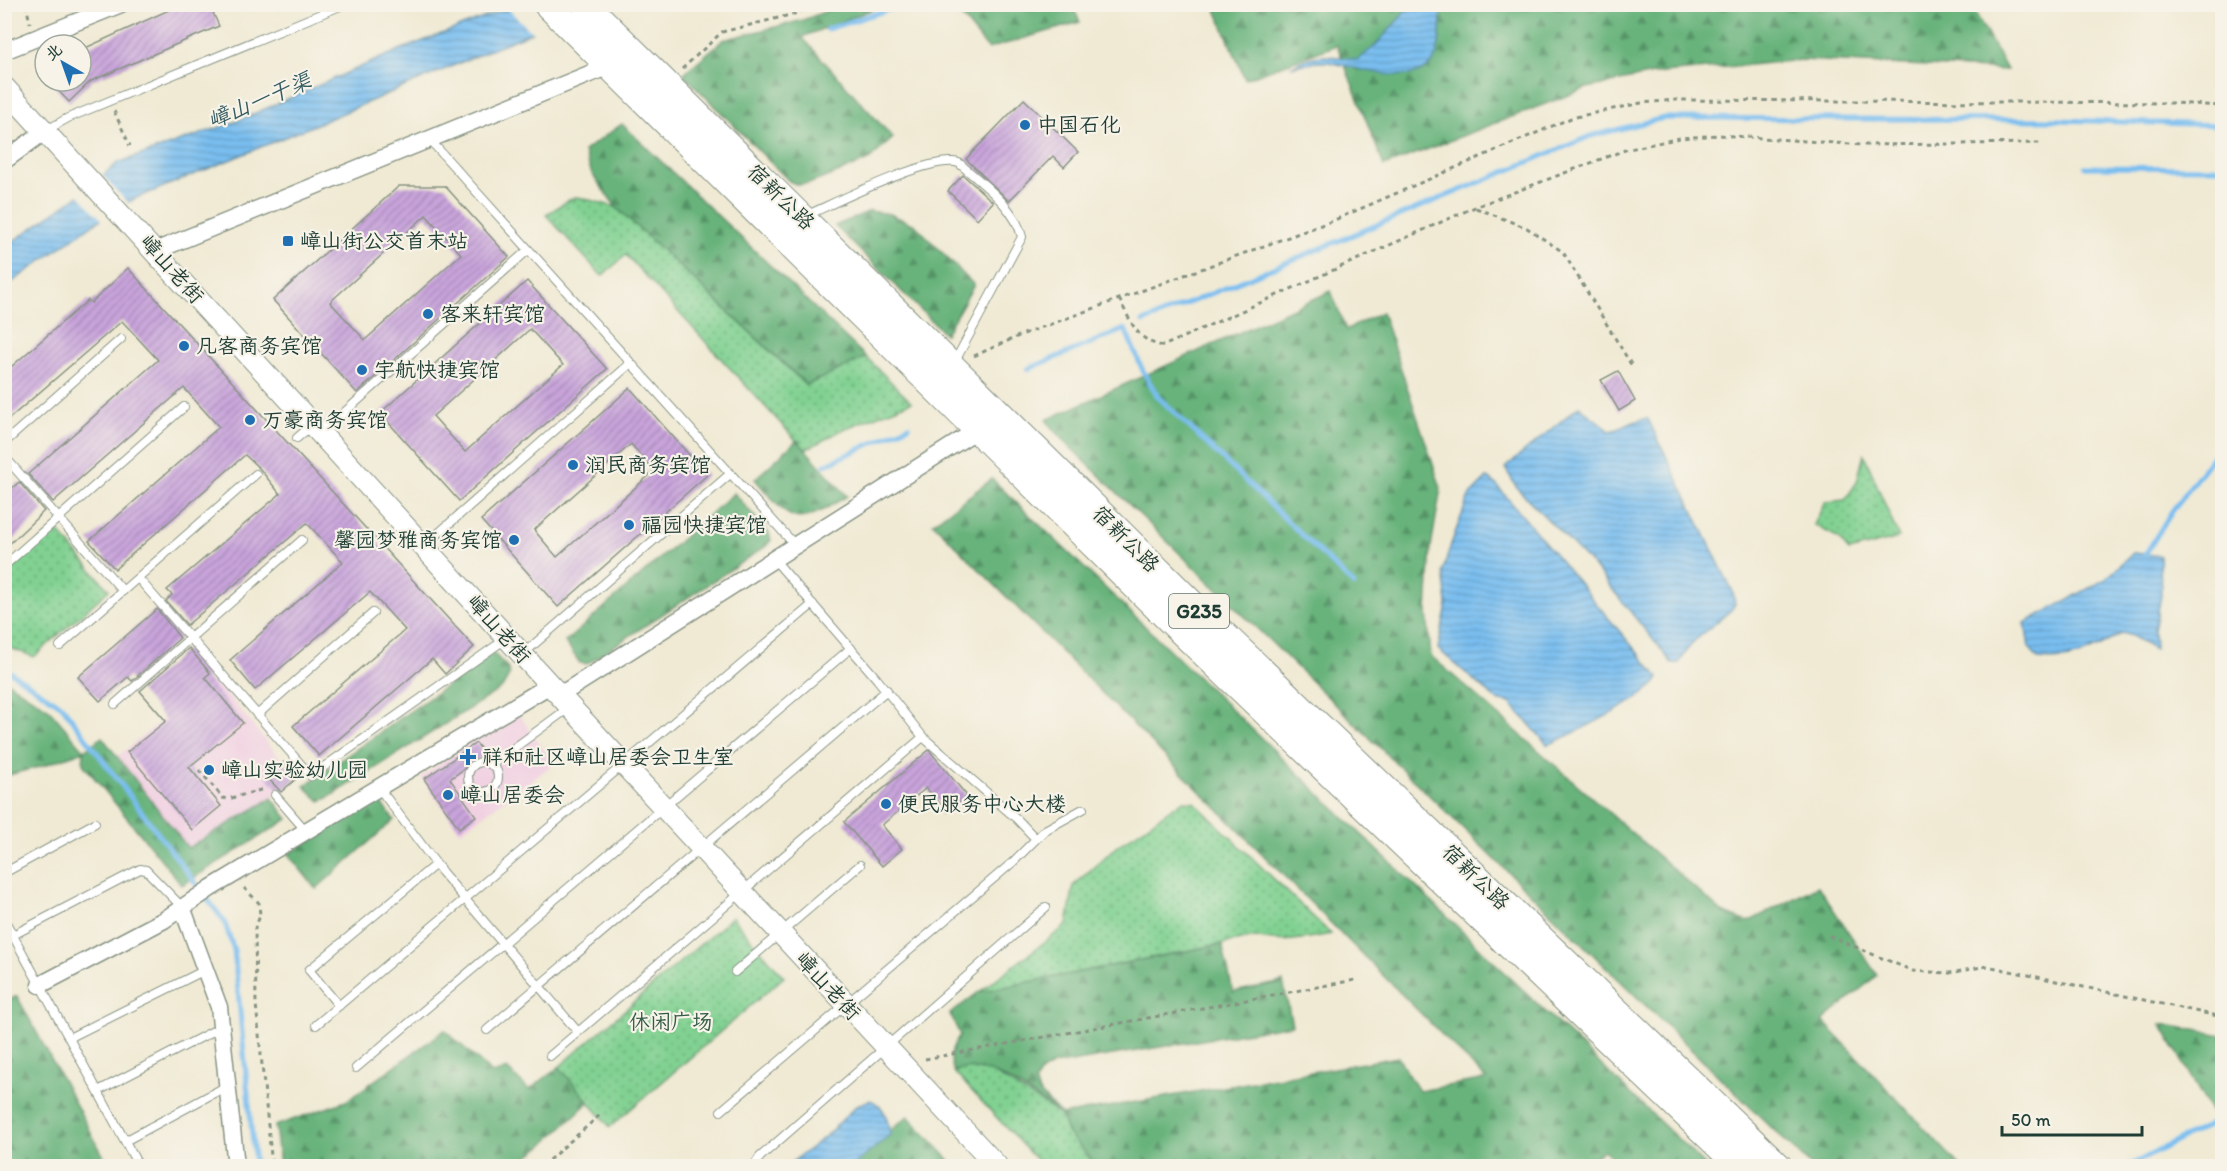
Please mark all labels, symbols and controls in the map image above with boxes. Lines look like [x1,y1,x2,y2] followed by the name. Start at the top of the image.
[33,33,93,93] north arrow
[41,39,66,64] text: 北
[203,66,317,134] water label: 嶂山一干渠
[1037,112,1121,137] place label: 中国石化
[1018,118,1032,132] marker: 中国石化
[742,158,820,235] street label: 宿新公路
[300,228,468,253] place label: 嶂山街公交首末站
[135,229,210,308] street label: 嶂山老街
[281,234,295,248] marker: 嶂山街公交首末站
[440,301,545,326] place label: 客来轩宾馆
[421,307,435,321] marker: 客来轩宾馆
[196,333,322,358] place label: 凡客商务宾馆
[177,339,191,353] marker: 凡客商务宾馆
[374,357,500,382] place label: 宇航快捷宾馆
[355,363,369,377] marker: 宇航快捷宾馆
[262,407,388,432] place label: 万豪商务宾馆
[243,413,257,427] marker: 万豪商务宾馆
[585,452,711,477] place label: 润民商务宾馆
[566,458,580,472] marker: 润民商务宾馆
[1088,500,1165,577] street label: 宿新公路
[641,512,767,537] place label: 福园快捷宾馆
[622,518,636,532] marker: 福园快捷宾馆
[334,527,502,552] place label: 馨园梦雅商务宾馆
[507,533,521,547] marker: 馨园梦雅商务宾馆
[462,589,537,668] street label: 嶂山老街
[1169,594,1229,628] road number: G235
[482,744,734,769] place label: 祥和社区嶂山居委会卫生室
[459,748,477,766] marker: 祥和社区嶂山居委会卫生室
[221,757,368,782] place label: 嶂山实验幼儿园
[202,763,216,777] marker: 嶂山实验幼儿园
[460,782,565,807] place label: 嶂山居委会
[441,788,455,802] marker: 嶂山居委会
[898,791,1066,816] place label: 便民服务中心大楼
[879,797,893,811] marker: 便民服务中心大楼
[1437,838,1515,915] street label: 宿新公路
[791,946,866,1025] street label: 嶂山老街
[629,1009,713,1034] park label: 休闲广场
[2002,1099,2142,1137] scale bar
[2011,1109,2051,1131] text: 50 m

